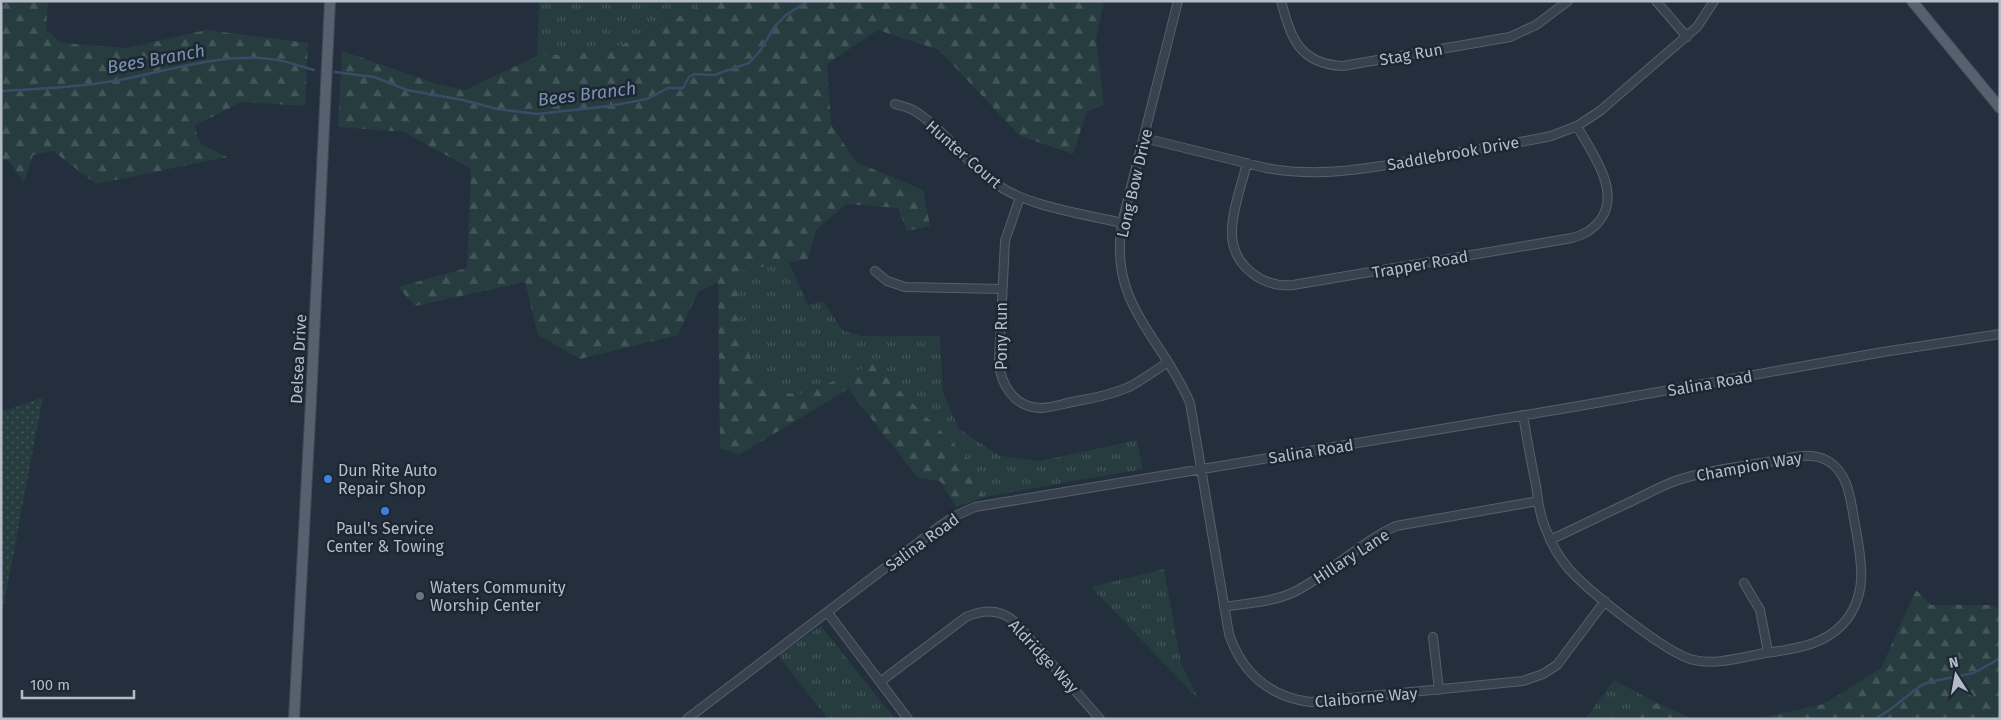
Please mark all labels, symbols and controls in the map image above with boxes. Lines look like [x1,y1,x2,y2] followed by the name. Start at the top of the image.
[105,40,207,78] water label: Bees Branch
[1378,40,1444,69] street label: Stag Run
[536,77,638,111] water label: Bees Branch
[922,117,1005,192] street label: Hunter Court
[1113,127,1156,239] street label: Long Bow Drive
[1386,133,1521,174] street label: Saddlebrook Drive
[1371,247,1470,282] street label: Trapper Road
[992,302,1011,370] street label: Pony Run
[287,313,310,405] street label: Delsea Drive
[1666,367,1754,400] street label: Salina Road
[1267,435,1355,468] street label: Salina Road
[1695,448,1803,485] street label: Champion Way
[338,461,437,498] place label: Dun Rite Auto Repair Shop
[322,473,334,485] marker: Dun Rite Auto Repair Shop
[379,505,391,517] marker: Paul's Service Center & Towing
[882,510,963,575] street label: Salina Road
[326,519,445,556] place label: Paul's Service Center & Towing
[1310,525,1393,588] street label: Hillary Lane
[430,578,566,615] place label: Waters Community Worship Center
[414,590,426,602] marker: Waters Community Worship Center
[1005,616,1083,697] street label: Aldridge Way
[1931,650,1981,700] north arrow
[1947,653,1960,672] text: N
[22,668,135,700] scale bar
[30,676,70,694] text: 100 m
[1314,684,1418,711] street label: Claiborne Way

